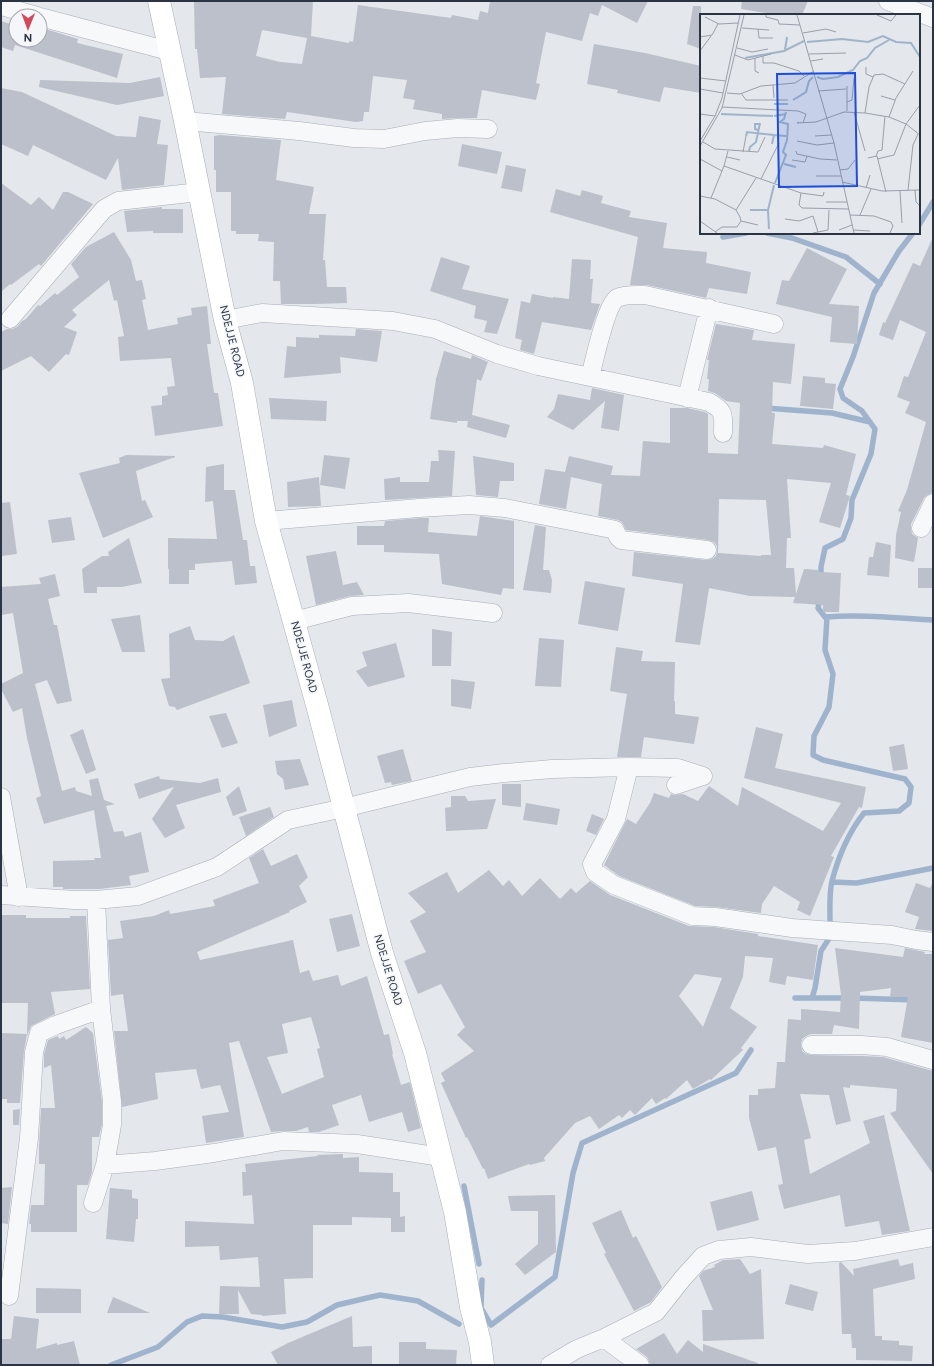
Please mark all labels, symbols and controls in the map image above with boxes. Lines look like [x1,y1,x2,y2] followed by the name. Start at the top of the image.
[8,8,48,48] north arrow
[700,14,920,234] inset map
[23,31,32,44] text: N
[217,304,247,379] street label: NDEJJE ROAD
[288,620,320,695] street label: NDEJJE ROAD
[371,933,405,1007] street label: NDEJJE ROAD

